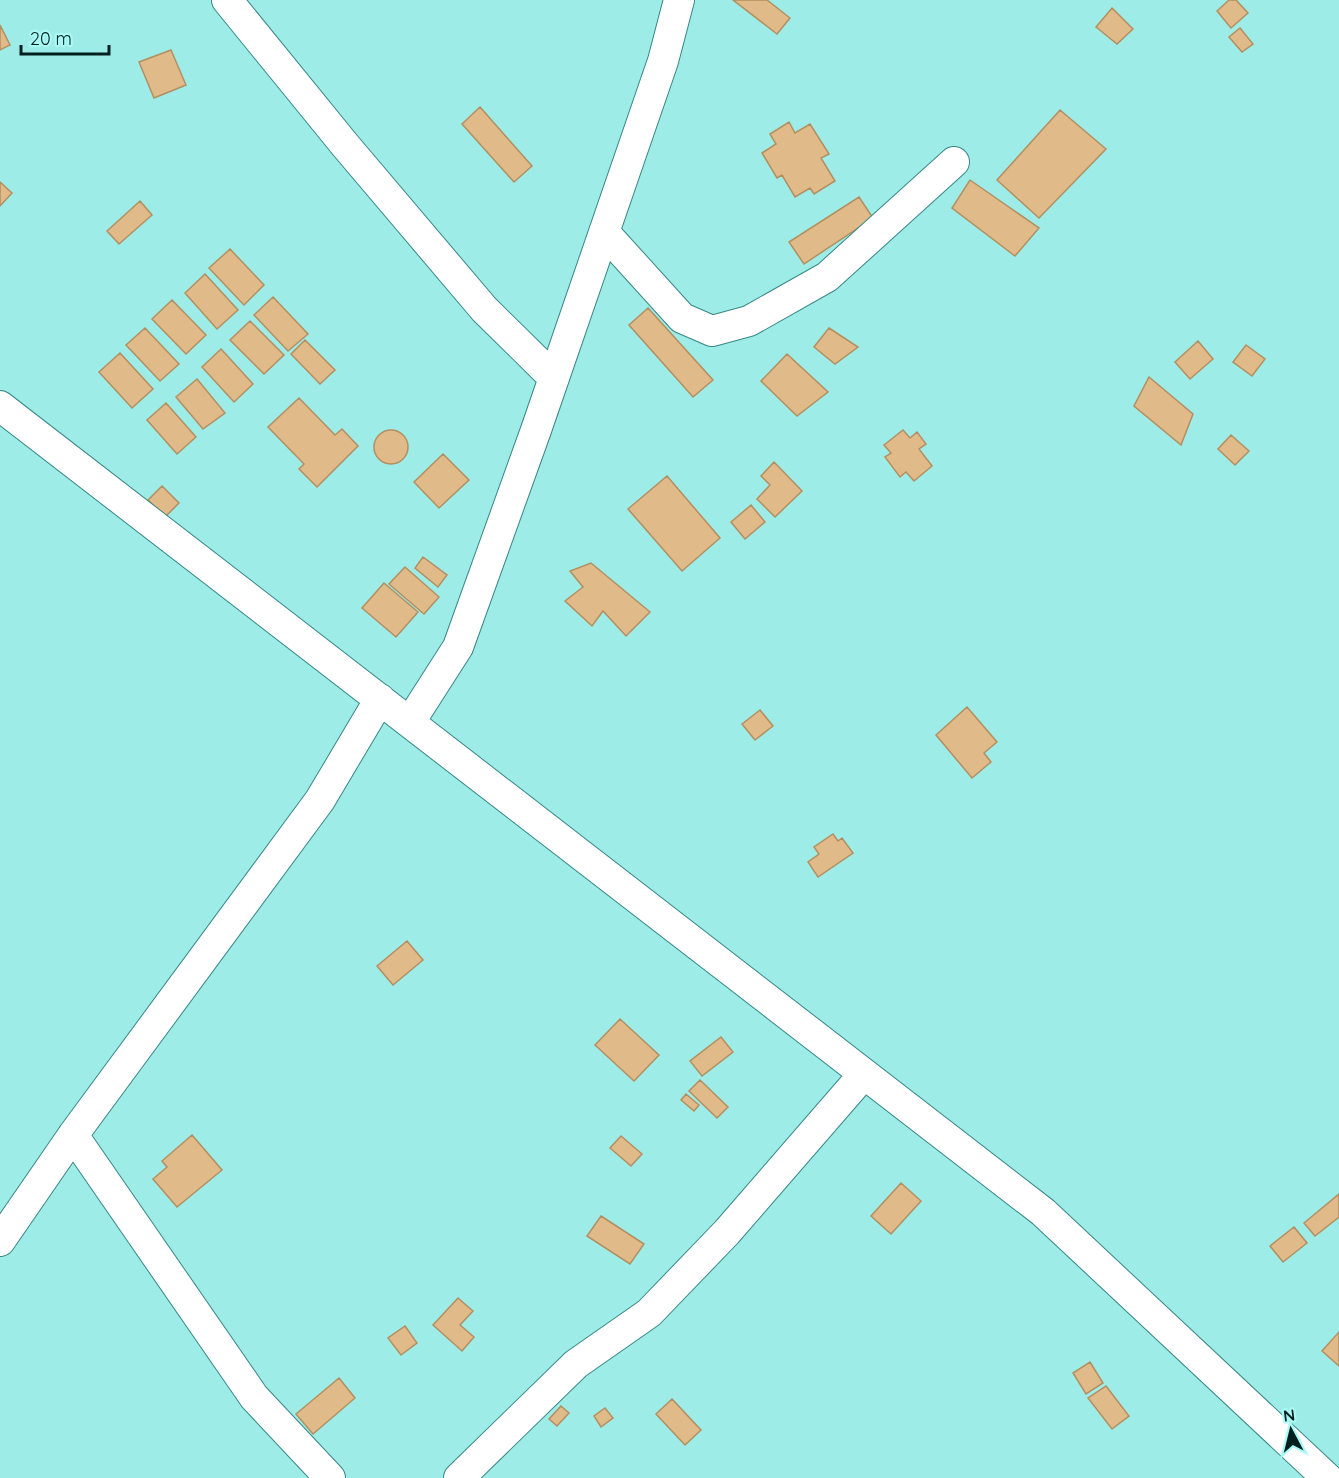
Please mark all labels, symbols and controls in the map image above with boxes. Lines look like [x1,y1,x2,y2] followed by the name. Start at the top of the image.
[21,18,110,56] scale bar
[30,27,72,50] text: 20 m
[1261,1400,1321,1460] north arrow
[1282,1404,1296,1426] text: N

